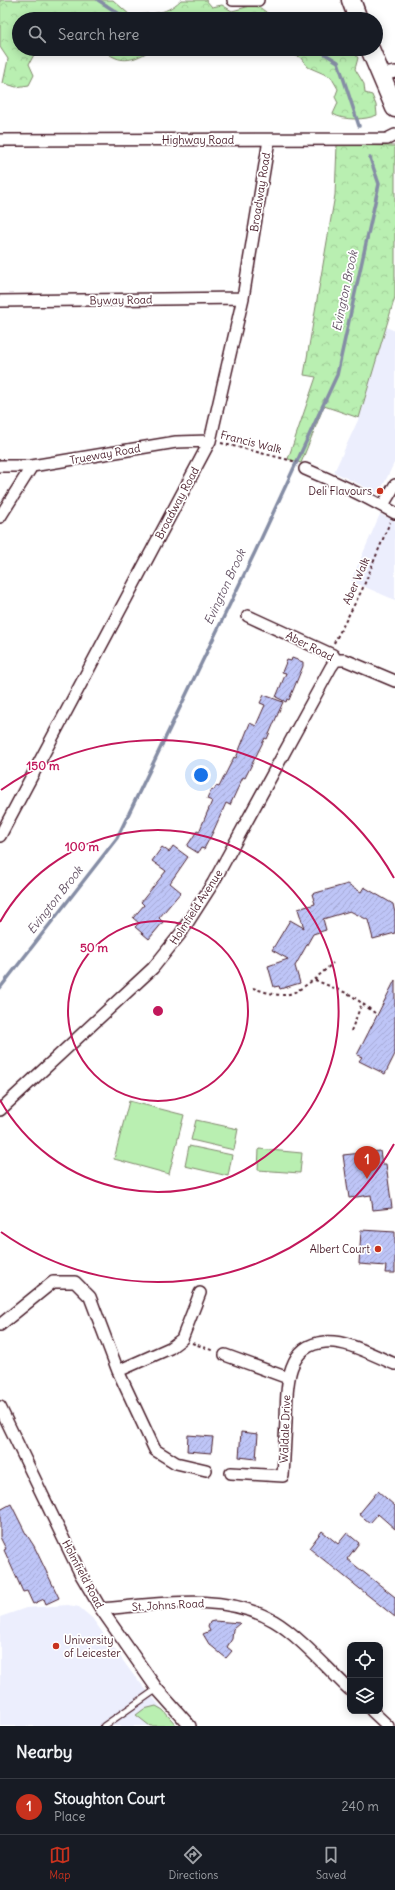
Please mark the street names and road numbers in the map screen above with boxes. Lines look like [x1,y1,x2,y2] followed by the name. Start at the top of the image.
[162,133,235,147] street label: Highway Road
[247,151,273,233] street label: Broadway Road
[89,292,153,308] street label: Byway Road
[219,428,283,456] street label: Francis Walk
[69,441,142,467] street label: Trueway Road
[152,464,202,542] street label: Broadway Road
[339,555,373,607] street label: Aber Walk
[284,628,337,664] street label: Aber Road
[167,867,225,947] street label: Holmfield Avenue
[277,1395,293,1463] street label: Waldale Drive
[59,1537,107,1611] street label: Holmfield Road
[131,1596,205,1614] street label: St. Johns Road

